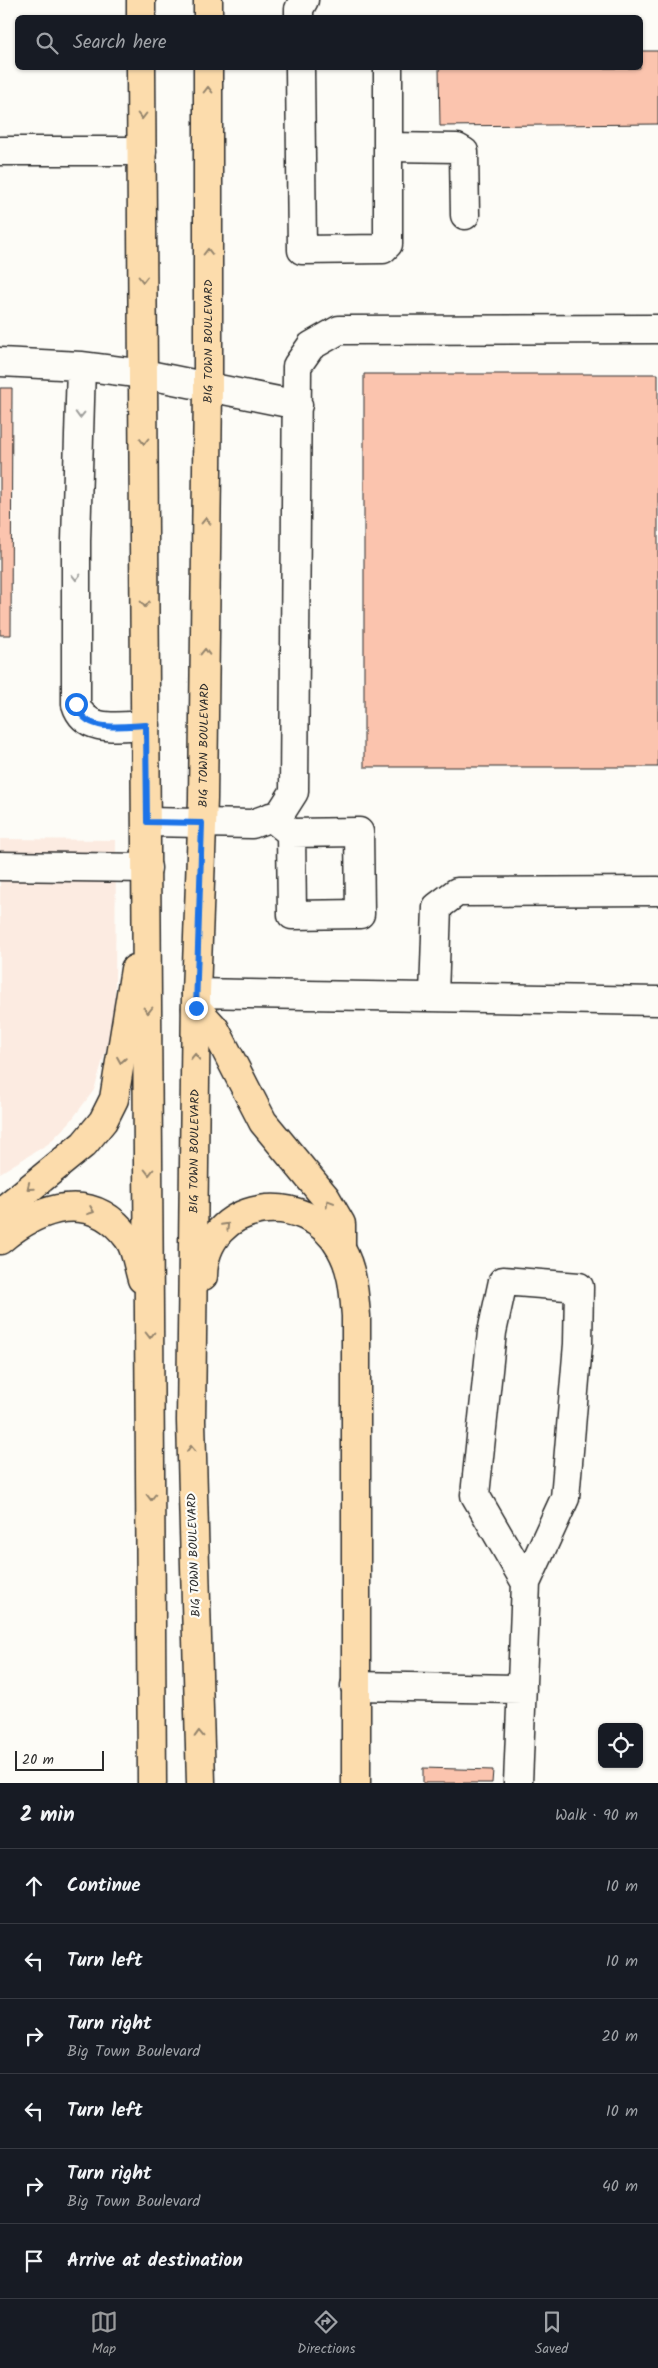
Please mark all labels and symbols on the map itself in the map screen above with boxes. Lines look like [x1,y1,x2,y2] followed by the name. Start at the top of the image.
[203,85,213,93] one-way arrow
[137,112,147,120] one-way arrow
[203,248,213,256] one-way arrow
[138,275,148,283] one-way arrow
[198,279,218,403] street label: BIG TOWN BOULEVARD
[74,411,85,419] one-way arrow
[139,438,149,445] one-way arrow
[201,516,211,524] one-way arrow
[71,574,81,582] one-way arrow
[140,600,150,608] one-way arrow
[200,648,210,656] one-way arrow
[193,683,214,808] street label: BIG TOWN BOULEVARD
[65,693,88,716] route start
[185,997,208,1020] route end
[143,1006,153,1014] one-way arrow
[190,1053,201,1061] one-way arrow
[116,1056,126,1065] one-way arrow
[184,1089,204,1213] street label: BIG TOWN BOULEVARD
[144,1169,154,1177] one-way arrow
[27,1182,36,1191] one-way arrow
[325,1199,335,1208] one-way arrow
[86,1205,95,1215] one-way arrow
[220,1223,229,1232] one-way arrow
[145,1332,155,1339] one-way arrow
[186,1445,197,1453] one-way arrow
[182,1493,206,1617] street label: BIG TOWN BOULEVARD
[146,1494,156,1502] one-way arrow
[194,1730,205,1738] one-way arrow
[15,1748,104,1771] scale bar

